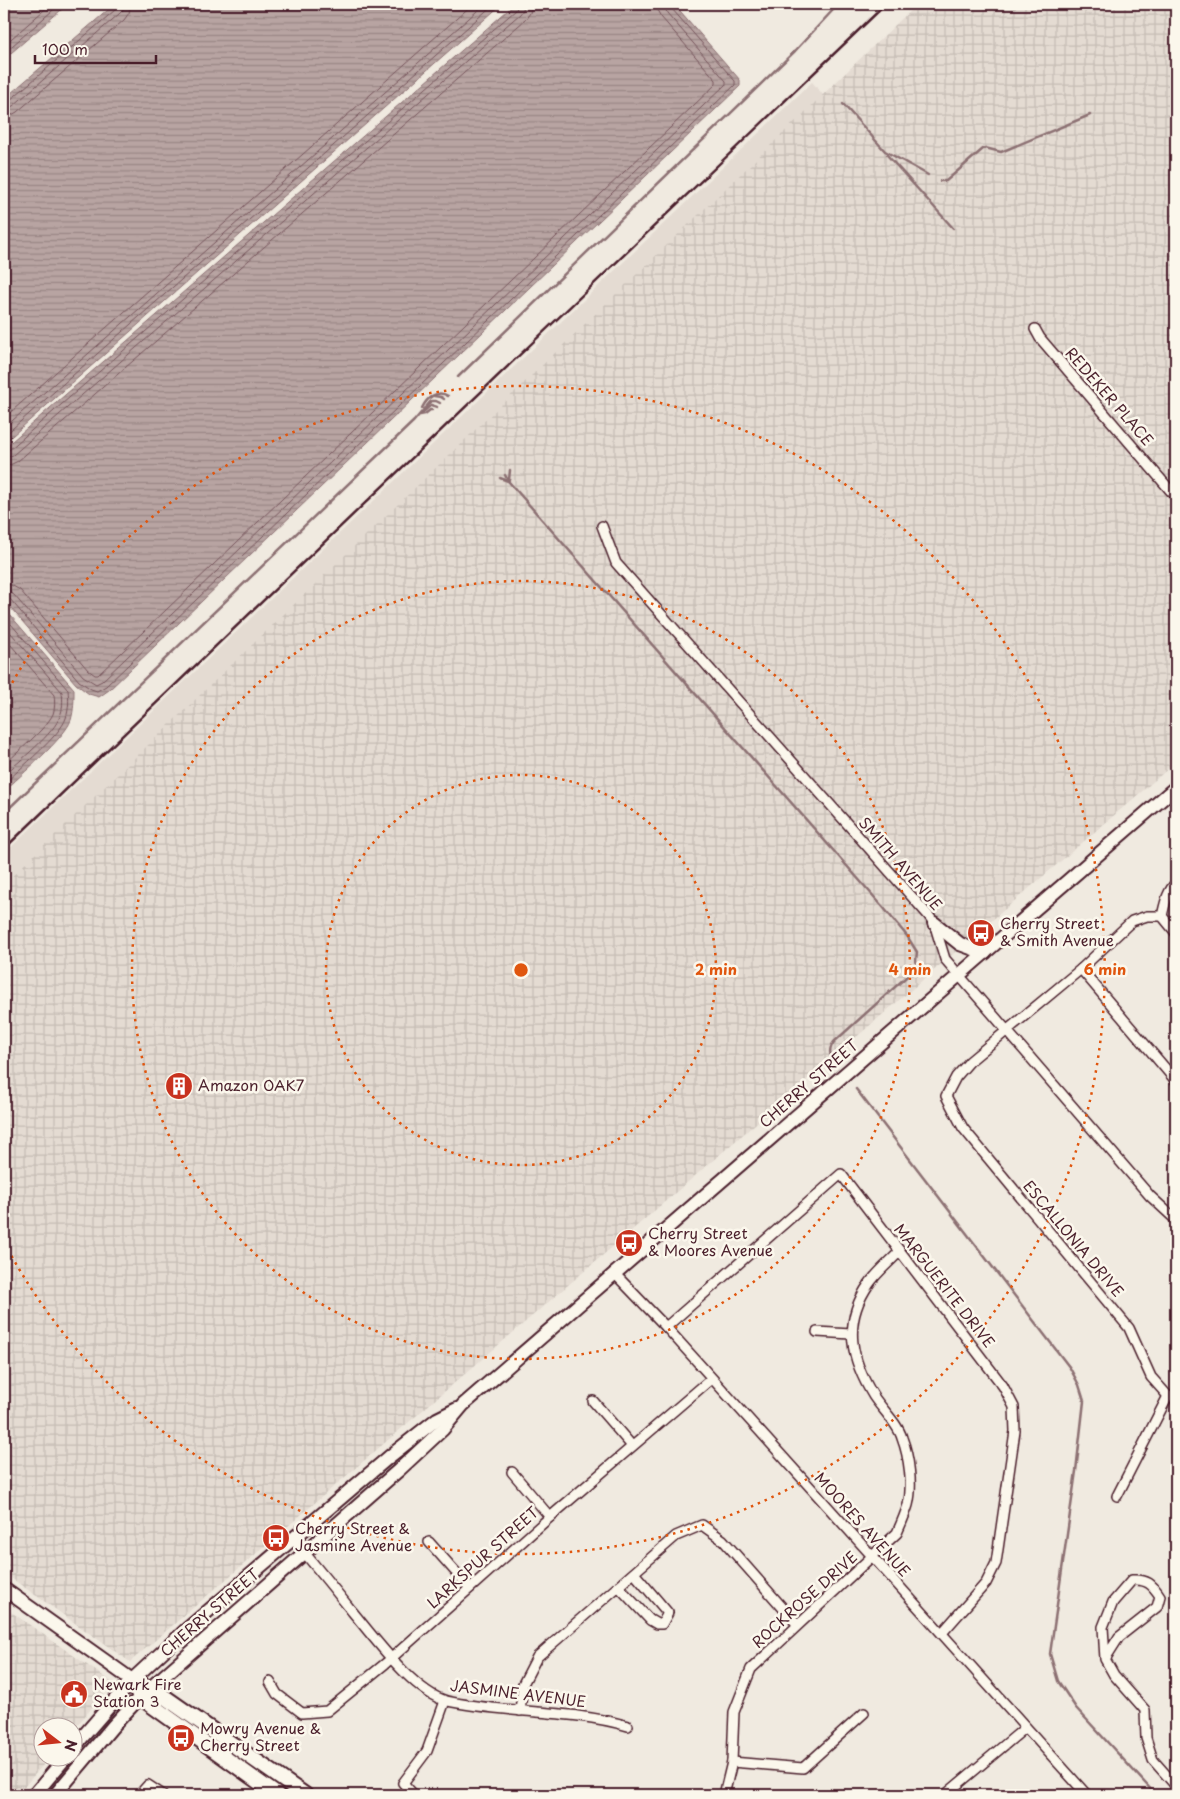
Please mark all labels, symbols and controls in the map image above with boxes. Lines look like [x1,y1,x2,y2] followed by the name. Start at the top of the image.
[35,32,156,64] scale bar
[42,37,88,60] text: 100 m
[1061,342,1159,450] street label: REDEKER PLACE
[854,811,948,915] street label: SMITH AVENUE
[1000,911,1114,951] place label: Cherry Street & Smith Avenue
[966,918,996,948] bus stop icon: Cherry Street & Smith Avenue
[695,957,737,980] text: 2 min
[889,957,931,980] text: 4 min
[1084,957,1126,980] text: 6 min
[512,961,530,979] centre of rings
[753,1033,863,1132] street label: CHERRY STREET
[164,1071,194,1101] building icon: Amazon OAK7
[198,1073,305,1096] place label: Amazon OAK7
[1018,1175,1130,1301] street label: ESCALLONIA DRIVE
[889,1218,1001,1352] street label: MARGUERITE DRIVE
[648,1221,773,1261] place label: Cherry Street & Moores Avenue
[614,1228,644,1258] bus stop icon: Cherry Street & Moores Avenue
[810,1467,916,1581] street label: MOORES AVENUE
[421,1500,543,1613] street label: LARKSPUR STREET
[295,1516,412,1556] place label: Cherry Street & Jasmine Avenue
[261,1523,291,1553] bus stop icon: Cherry Street & Jasmine Avenue
[746,1545,862,1653] street label: ROCKROSE DRIVE
[154,1562,264,1661] street label: CHERRY STREET
[93,1672,182,1712] place label: Newark Fire Station 3
[449,1673,587,1712] street label: JASMINE AVENUE
[59,1679,89,1709] public building icon: Newark Fire Station 3
[32,1716,82,1766] north arrow
[200,1716,321,1756] place label: Mowry Avenue & Cherry Street
[166,1723,196,1753] bus stop icon: Mowry Avenue & Cherry Street
[59,1737,83,1754] text: N

